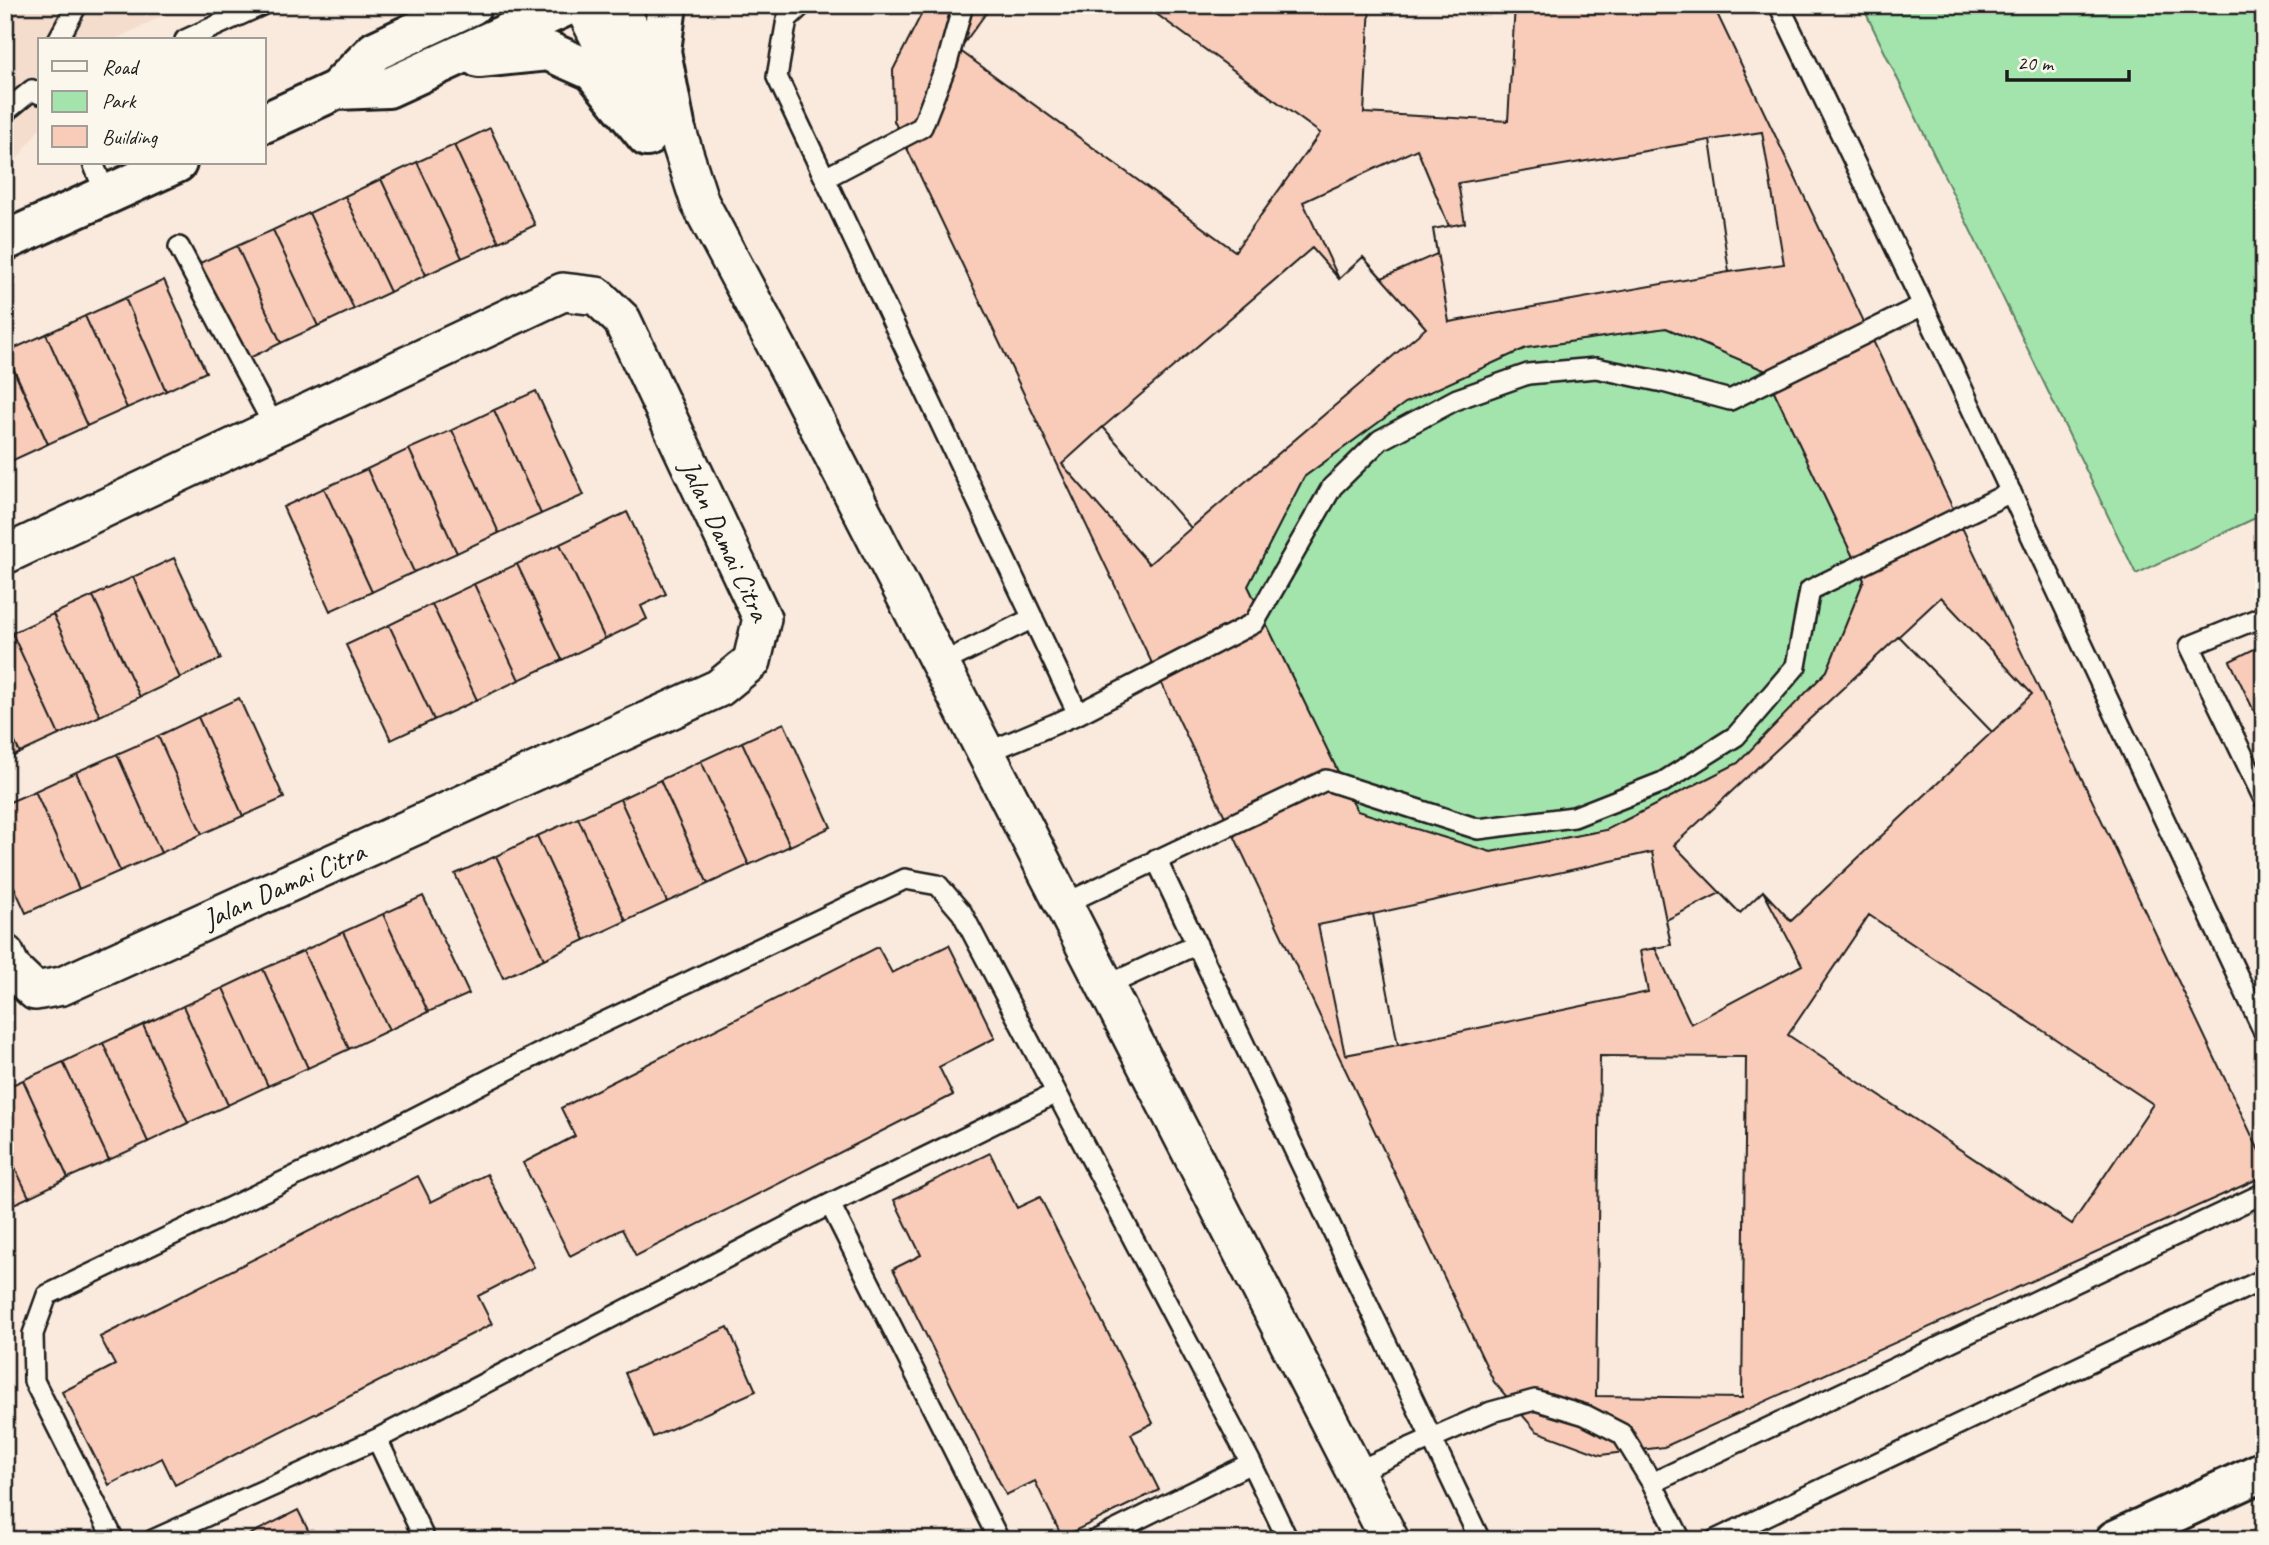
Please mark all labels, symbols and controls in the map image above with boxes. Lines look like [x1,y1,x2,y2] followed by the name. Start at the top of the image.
[38,38,266,164] legend
[2007,38,2129,82] scale bar
[2017,50,2055,76] text: 20 m
[102,54,141,80] text: Road
[102,88,137,114] text: Park
[102,124,159,150] text: Building
[672,452,779,628] street label: Jalan Damai Citra
[196,833,372,937] street label: Jalan Damai Citra

